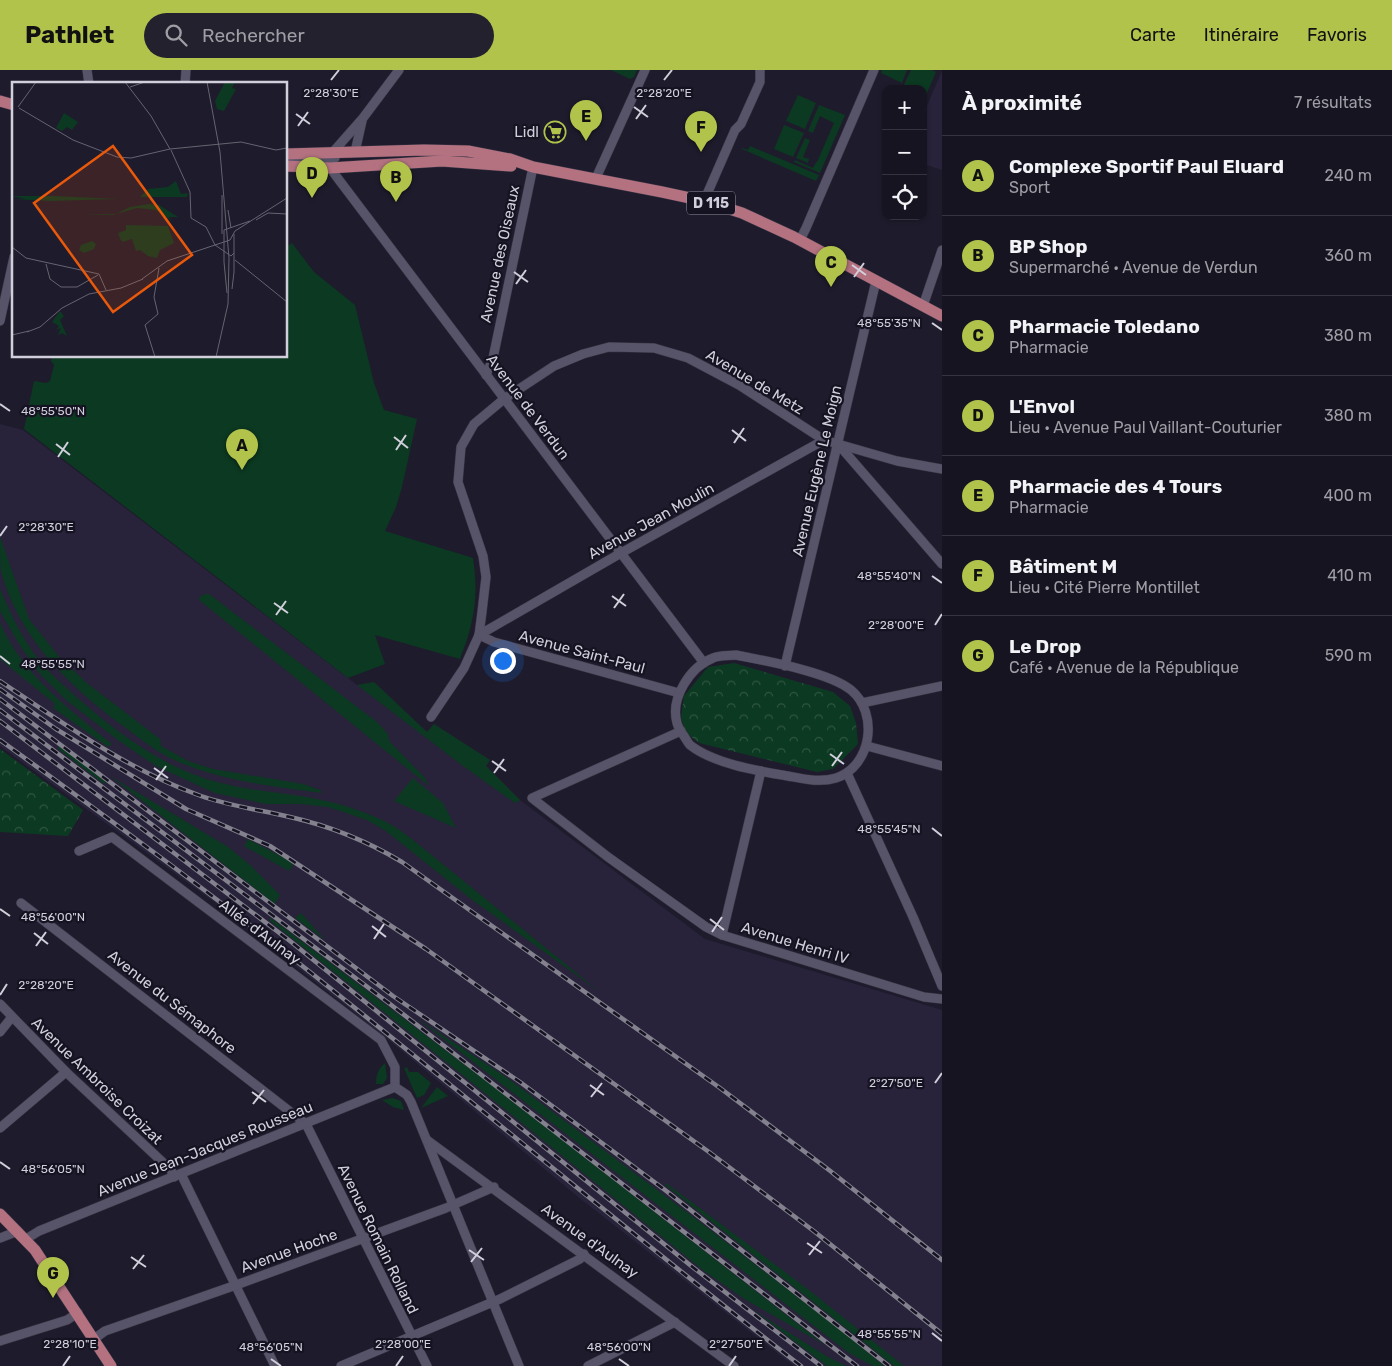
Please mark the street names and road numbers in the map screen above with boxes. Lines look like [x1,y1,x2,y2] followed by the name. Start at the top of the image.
[477,184,523,324] street label: Avenue des Oiseaux
[687,192,735,214] road number: D 115
[703,346,808,418] street label: Avenue de Metz
[483,351,573,463] street label: Avenue de Verdun
[789,384,845,558] street label: Avenue Eugène Le Moign
[585,479,717,563] street label: Avenue Jean Moulin
[517,627,647,677] street label: Avenue Saint-Paul
[216,896,304,968] street label: Allée d'Aulnay
[739,918,851,968] street label: Avenue Henri IV
[104,946,240,1058] street label: Avenue du Sémaphore
[28,1014,166,1148] street label: Avenue Ambroise Croizat
[95,1097,315,1201] street label: Avenue Jean-Jacques Rousseau
[334,1161,422,1317] street label: Avenue Romain Rolland
[538,1200,642,1282] street label: Avenue d'Aulnay
[238,1225,340,1277] street label: Avenue Hoche

